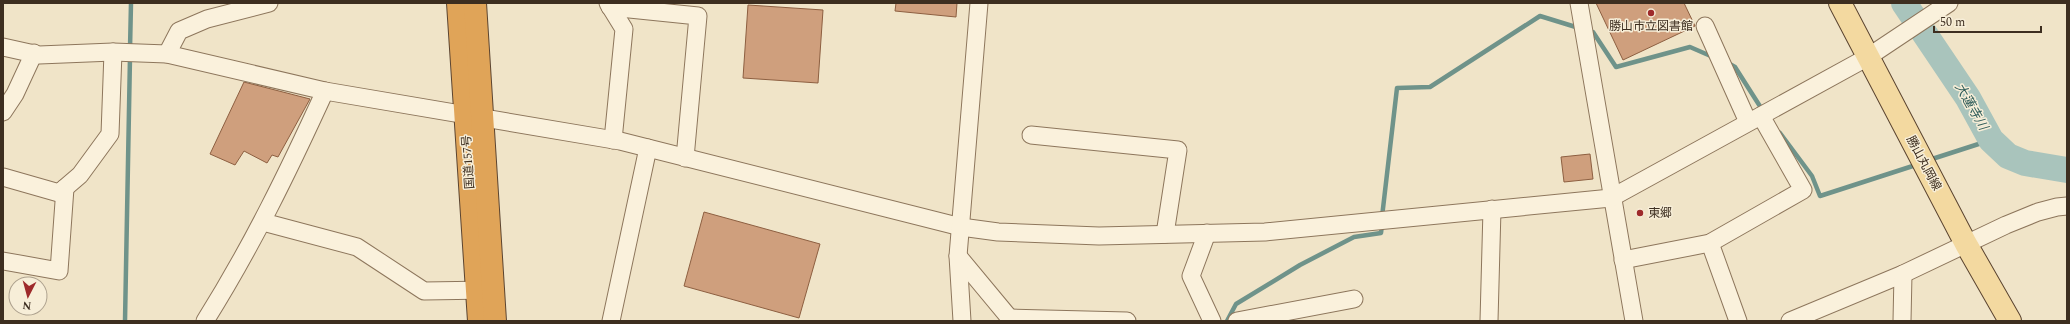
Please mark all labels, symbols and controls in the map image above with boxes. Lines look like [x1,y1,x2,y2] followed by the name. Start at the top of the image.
[1646,8,1656,18] marker: 勝山市立図書館
[1934,8,2041,34] scale bar
[1940,13,1965,32] text: 50 m
[1609,17,1693,36] place label: 勝山市立図書館
[1949,79,1994,136] water label: 大蓮寺川
[1901,132,1946,194] street label: 勝山丸岡線
[457,134,480,190] street label: 国道157号
[1648,204,1672,223] place label: 東郷
[1635,208,1645,218] marker: 東郷
[8,276,48,316] north arrow
[22,297,32,314] text: N

